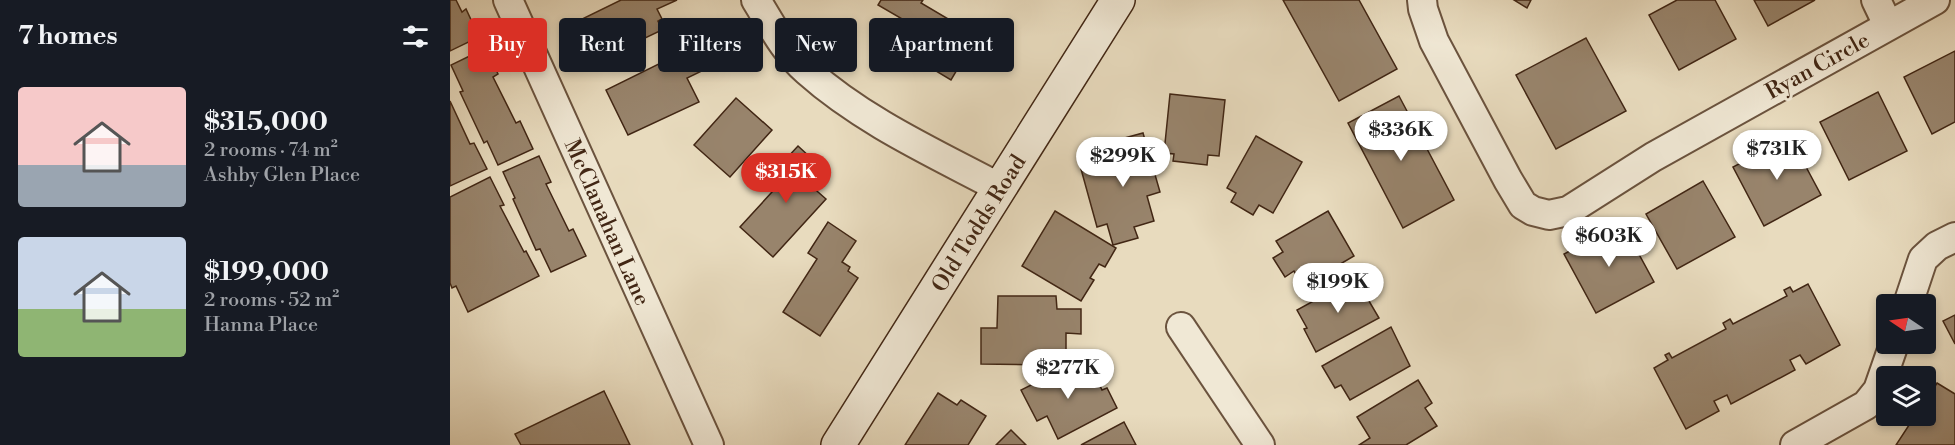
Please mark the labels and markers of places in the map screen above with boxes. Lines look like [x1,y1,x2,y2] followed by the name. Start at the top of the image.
[1359,111,1443,162] pin: $336K
[1735,130,1819,181] pin: $731K
[1081,137,1165,188] pin: $299K
[744,153,828,204] pin: $315K
[1567,217,1651,268] pin: $603K
[1296,263,1380,314] pin: $199K
[1026,349,1110,400] pin: $277K

